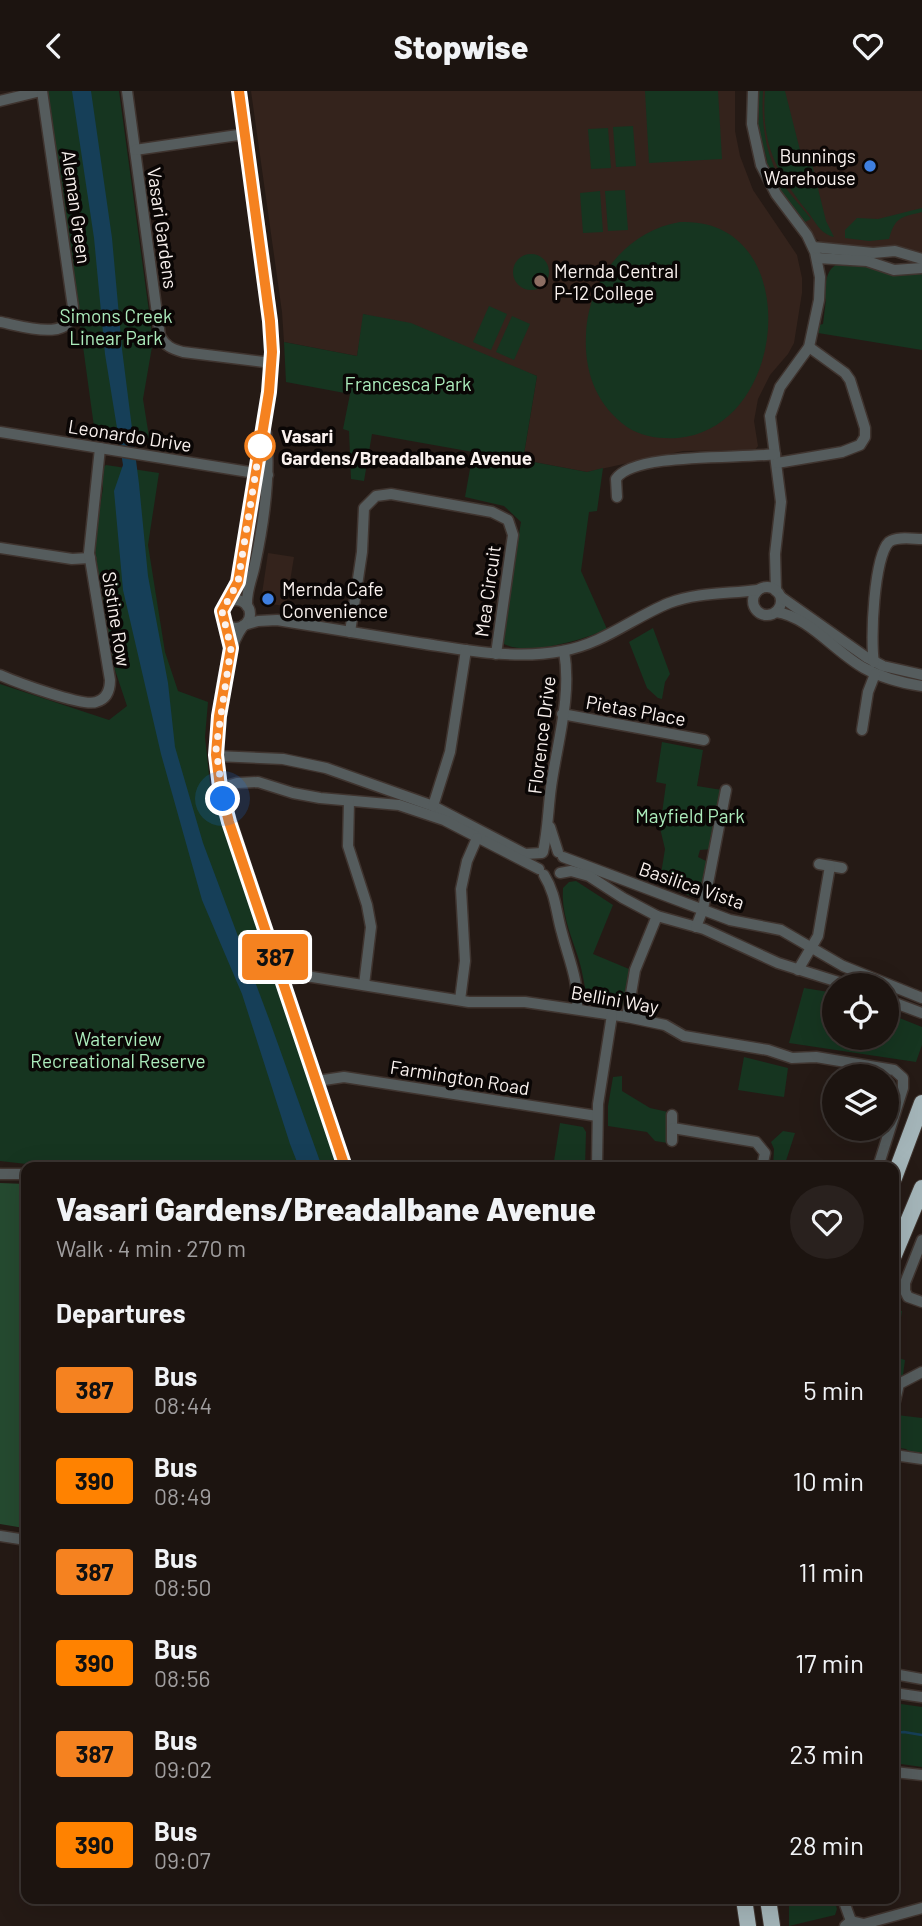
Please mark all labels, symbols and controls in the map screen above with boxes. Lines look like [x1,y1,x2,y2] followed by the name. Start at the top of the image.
[35,27,73,65] icon: back
[394,27,528,65] text: Stopwise
[849,27,887,65] icon: heart
[764,144,856,189] place label: Bunnings Warehouse
[58,149,96,265] street label: Aleman Green
[862,158,878,174] marker: Bunnings Warehouse
[143,166,183,290] street label: Vasari Gardens
[554,259,678,304] place label: Mernda Central P-12 College
[532,273,548,289] marker: Mernda Central P-12 College
[59,304,173,349] park label: Simons Creek Linear Park
[345,372,471,395] park label: Francesca Park
[67,414,193,456] street label: Leonardo Drive
[281,424,532,469] place label: Vasari Gardens/Breadalbane Avenue
[245,431,275,461] marker: Vasari Gardens/Breadalbane Avenue
[469,544,505,638] street label: Mea Circuit
[98,570,136,669] street label: Sistine Row
[282,577,388,622] place label: Mernda Cafe Convenience
[260,591,276,607] marker: Mernda Cafe Convenience
[522,675,560,795] street label: Florence Drive
[584,690,688,730] street label: Pietas Place
[205,781,240,816] your location
[635,804,745,827] park label: Mayfield Park
[636,856,748,914] street label: Basilica Vista
[235,934,315,980] line badge: 387
[256,942,294,971] text: 387
[822,973,899,1141] map controls
[822,973,899,1050] button: locate
[569,980,661,1018] street label: Bellini Way
[30,1027,206,1072] park label: Waterview Recreational Reserve
[389,1055,531,1099] street label: Farmington Road
[822,1064,899,1141] button: layers
[790,1185,864,1259] button: heart
[56,1188,596,1228] text: Vasari Gardens/Breadalbane Avenue
[56,1234,246,1262] text: Walk · 4 min · 270 m
[56,1297,186,1328] text: Departures
[154,1360,197,1391] text: Bus
[803,1374,864,1405] text: 5 min
[76,1375,113,1404] text: 387
[154,1391,212,1419] text: 08:44
[154,1451,197,1482] text: Bus
[793,1465,864,1496] text: 10 min
[75,1466,114,1495] text: 390
[154,1482,211,1510] text: 08:49
[154,1542,197,1573] text: Bus
[798,1556,864,1587] text: 11 min
[76,1557,113,1586] text: 387
[154,1573,212,1601] text: 08:50
[154,1633,197,1664] text: Bus
[795,1647,864,1678] text: 17 min
[75,1648,114,1677] text: 390
[154,1664,210,1692] text: 08:56
[154,1724,197,1755] text: Bus
[789,1738,864,1769] text: 23 min
[76,1739,113,1768] text: 387
[154,1755,212,1783] text: 09:02
[154,1815,197,1846] text: Bus
[789,1829,864,1860] text: 28 min
[75,1830,114,1859] text: 390
[154,1846,211,1874] text: 09:07

